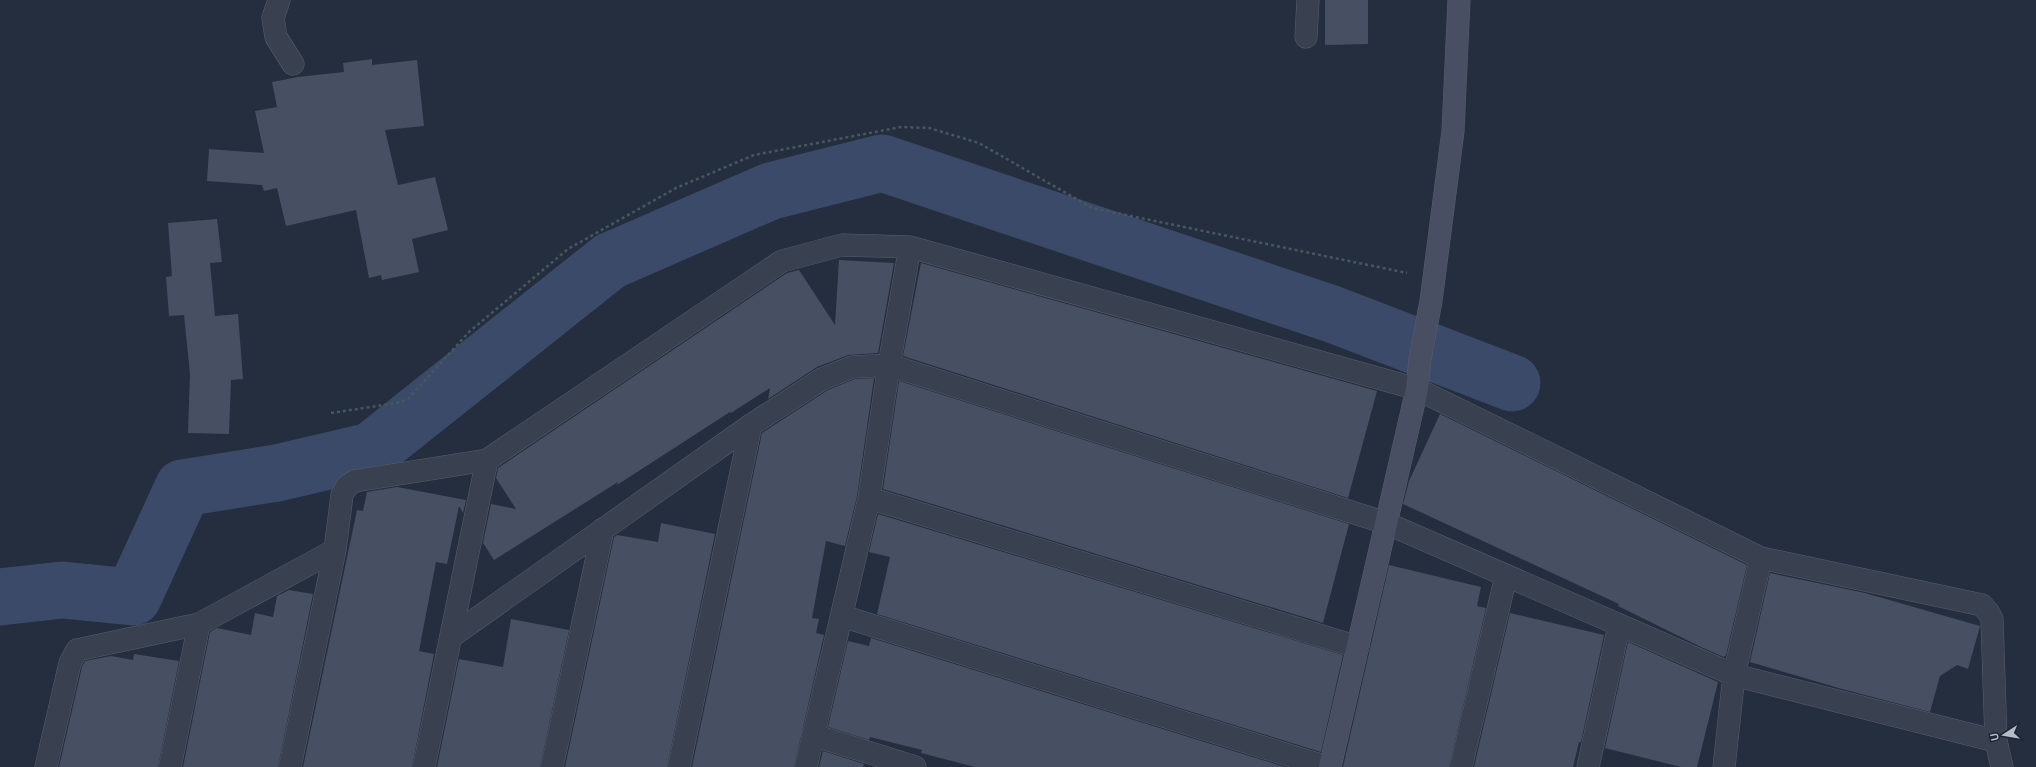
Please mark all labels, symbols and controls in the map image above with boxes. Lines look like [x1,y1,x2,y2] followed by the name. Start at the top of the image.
[1984,715,2024,755] north arrow
[1987,732,2002,742] text: U

